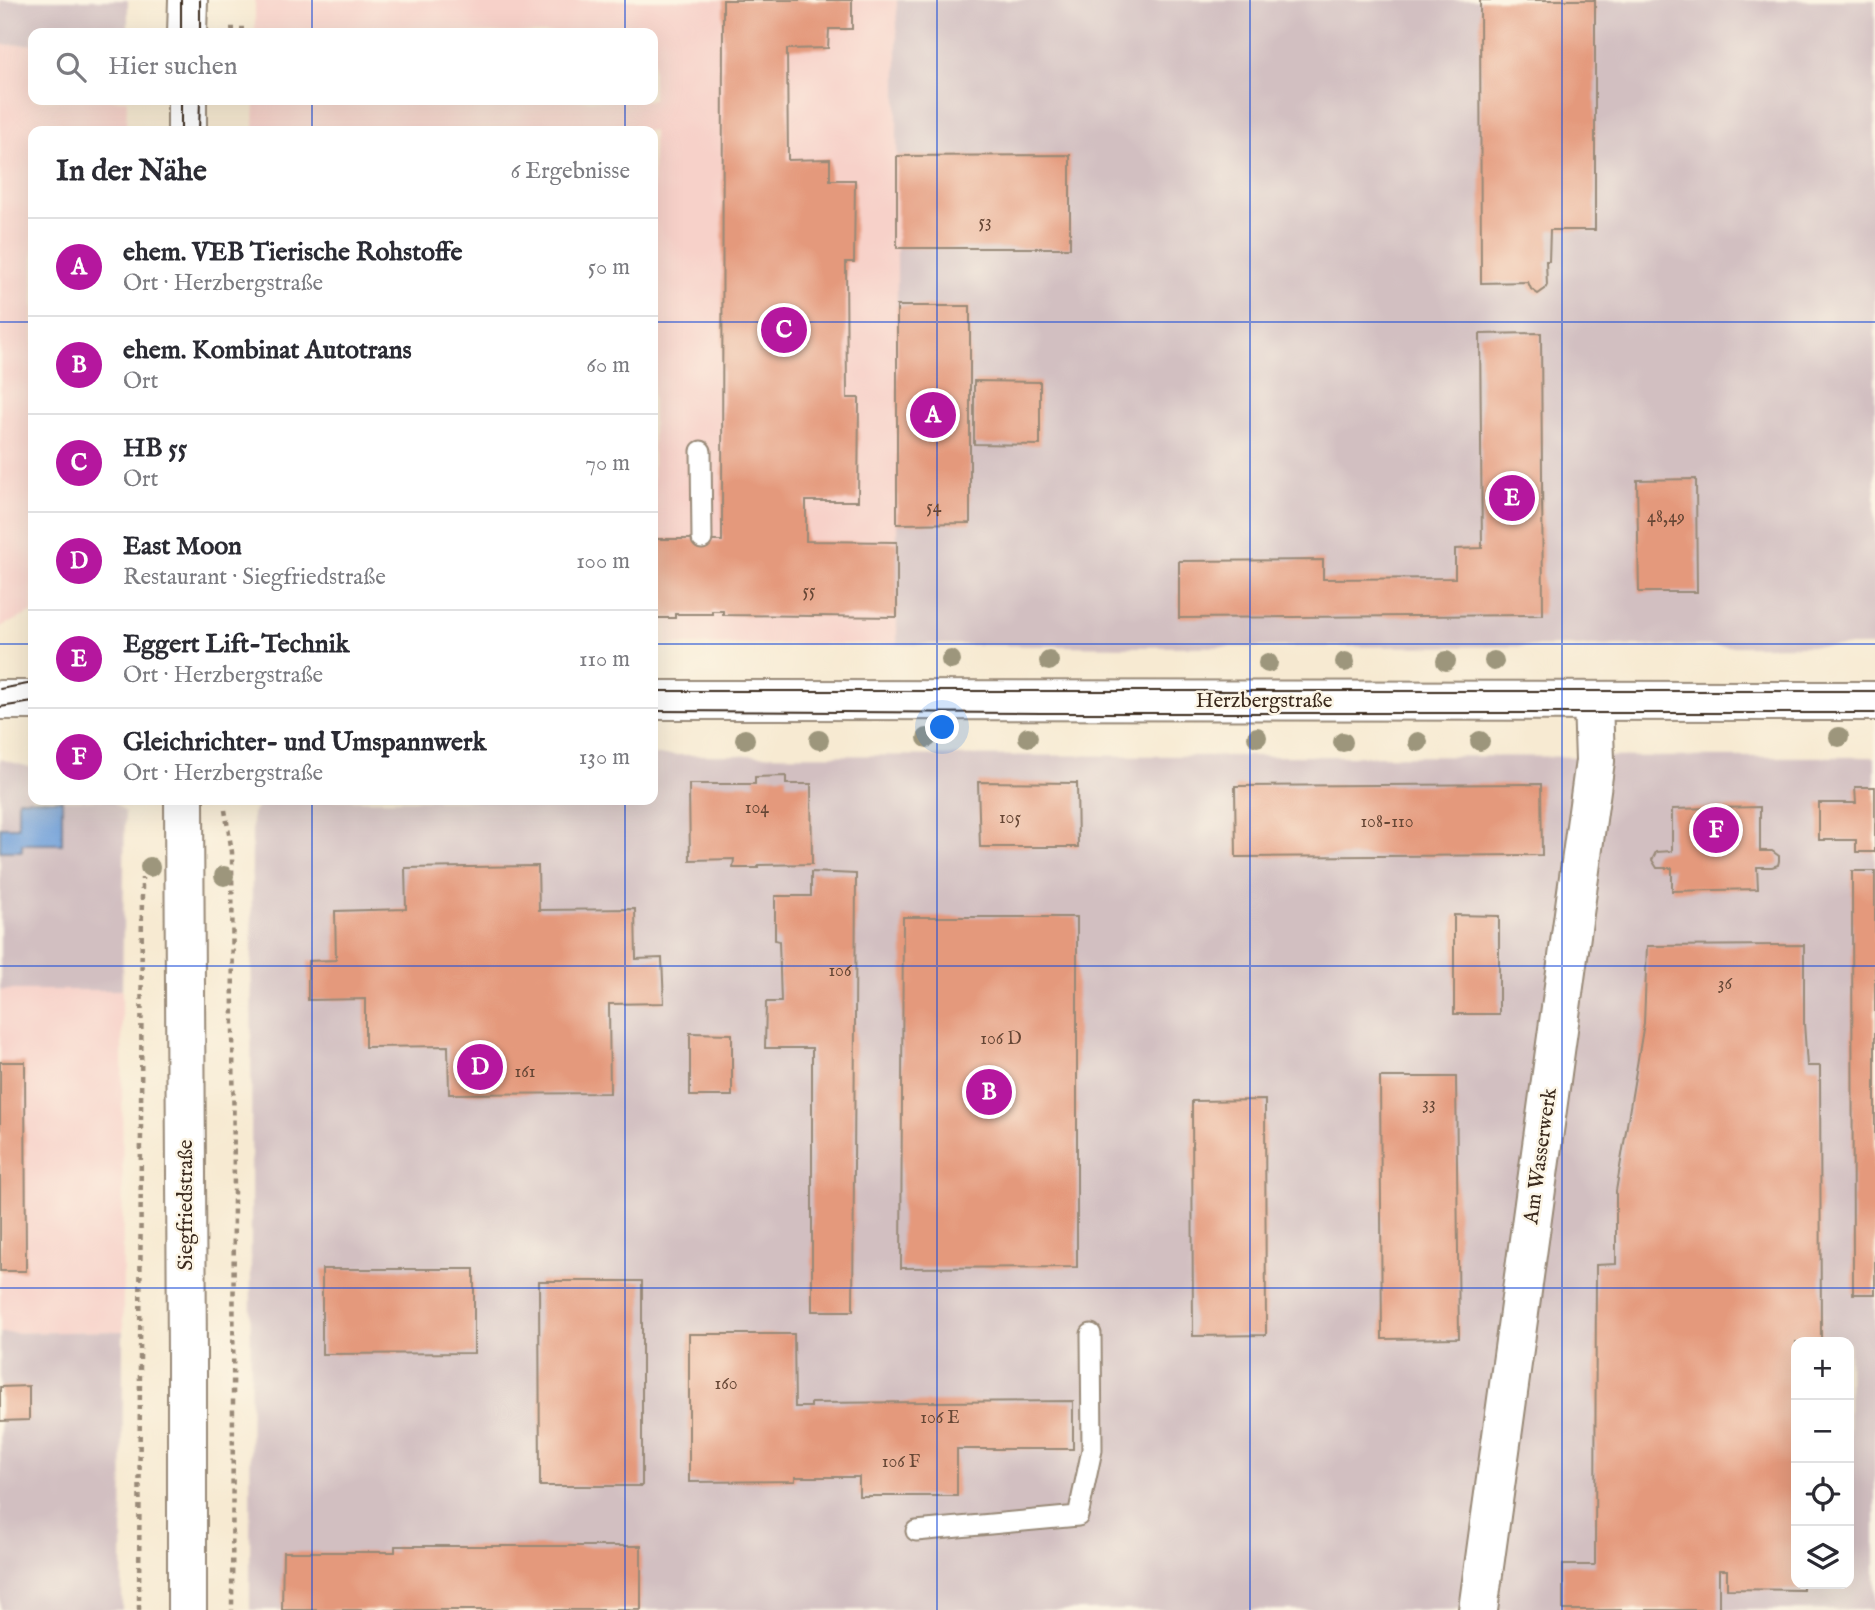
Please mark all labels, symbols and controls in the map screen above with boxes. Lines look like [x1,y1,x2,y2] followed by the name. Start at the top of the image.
[28,28,658,105] search box
[52,48,90,86] icon: search
[108,50,238,83] text: Hier suchen
[56,153,207,191] text: In der Nähe
[511,157,630,186] text: 6 Ergebnisse
[978,211,992,234] house number: 53
[123,236,463,269] text: ehem. VEB Tierische Rohstoffe
[71,253,87,282] text: A
[588,253,630,282] text: 50 m
[123,269,323,298] text: Ort · Herzbergstraße
[761,304,807,356] pin: C
[123,334,412,367] text: ehem. Kombinat Autotrans
[71,351,87,380] text: B
[586,351,630,380] text: 60 m
[123,367,158,396] text: Ort
[910,389,956,441] pin: A
[123,432,187,465] text: HB 55
[71,449,87,478] text: C
[585,449,630,478] text: 70 m
[123,465,158,494] text: Ort
[1489,472,1535,524] pin: E
[926,496,942,519] house number: 54
[1647,506,1685,529] house number: 48,49
[123,530,242,563] text: East Moon
[70,547,88,576] text: D
[576,547,630,576] text: 100 m
[123,563,386,592] text: Restaurant · Siegfriedstraße
[802,580,816,603] house number: 55
[123,628,350,661] text: Eggert Lift-Technik
[71,645,87,674] text: E
[579,645,630,674] text: 110 m
[123,661,323,690] text: Ort · Herzbergstraße
[1196,688,1333,715] street label: Herzbergstraße
[925,710,959,744] your location
[123,726,486,759] text: Gleichrichter- und Umspannwerk
[72,743,86,772] text: F
[579,743,630,772] text: 130 m
[123,759,323,788] text: Ort · Herzbergstraße
[745,797,769,820] house number: 104
[1693,804,1739,856] pin: F
[999,807,1021,830] house number: 105
[1360,811,1414,834] house number: 108-110
[828,960,852,983] house number: 106
[1718,973,1733,996] house number: 36
[980,1028,1022,1051] house number: 106 D
[457,1041,503,1093] pin: D
[515,1061,535,1084] house number: 161
[966,1066,1012,1118] pin: B
[1518,1085,1564,1227] street label: Am Wasserwerk
[1422,1093,1436,1116] house number: 33
[173,1139,200,1270] street label: Siegfriedstraße
[1791,1337,1854,1589] map controls
[1791,1337,1854,1400] button: +
[714,1373,738,1396] house number: 160
[1791,1400,1854,1463] button: −
[920,1407,960,1430] house number: 106 E
[882,1451,921,1474] house number: 106 F
[1791,1463,1854,1526] button: locate
[1791,1526,1854,1589] button: layers

